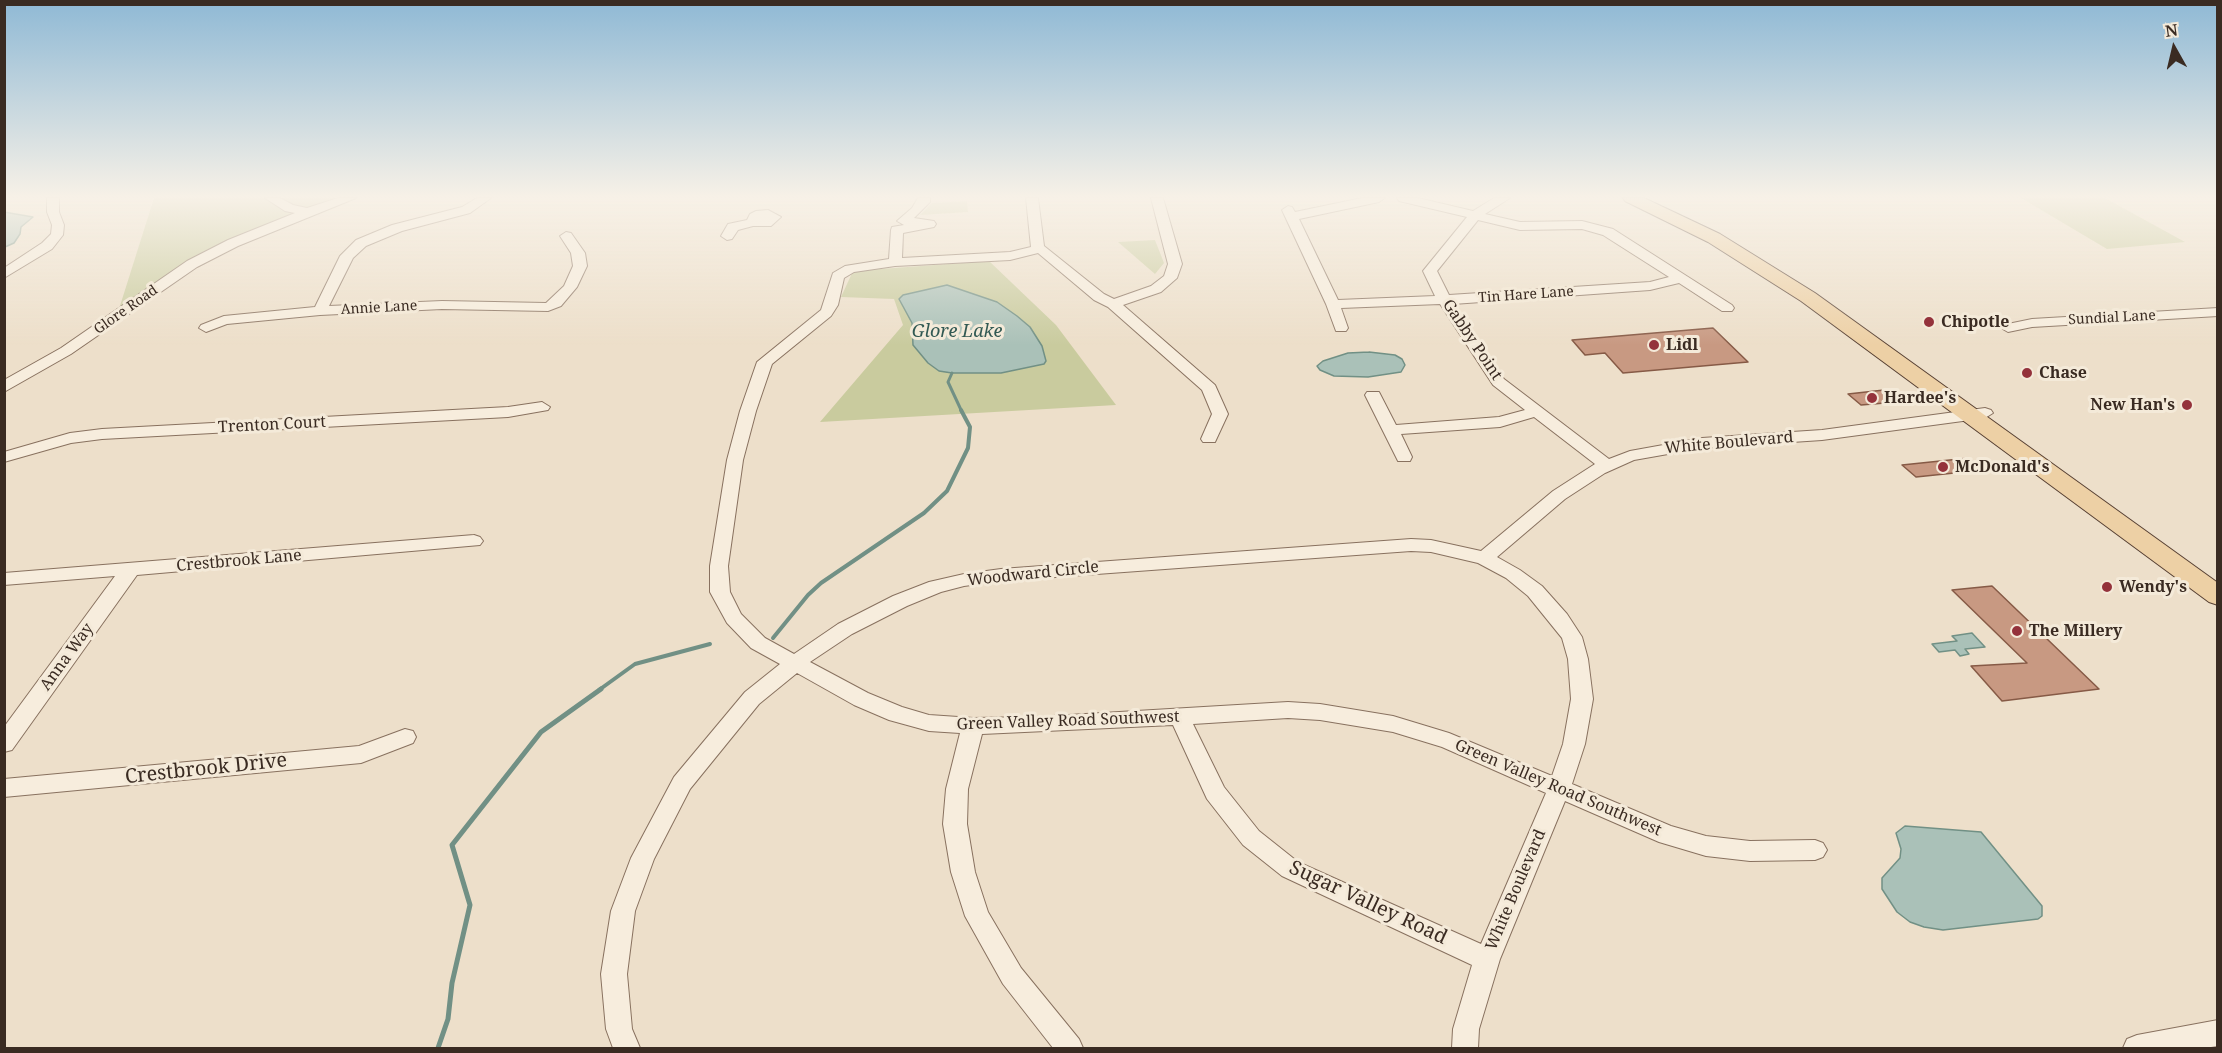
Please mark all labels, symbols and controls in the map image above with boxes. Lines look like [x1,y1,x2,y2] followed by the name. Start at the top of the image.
[2144,18,2204,78] north arrow
[2164,18,2179,42] text: N
[91,282,161,338] street label: Glore Road
[1478,283,1574,307] street label: Tin Hare Lane
[1438,296,1506,384] street label: Gabby Point
[340,298,418,318] street label: Annie Lane
[2068,307,2156,329] street label: Sundial Lane
[1941,312,2009,332] place label: Chipotle
[1922,315,1936,329] marker: Chipotle
[912,321,1002,343] water label: Glore Lake
[1666,335,1698,355] place label: Lidl
[1647,338,1661,352] marker: Lidl
[2039,363,2087,383] place label: Chase
[2020,366,2034,380] marker: Chase
[1884,388,1956,408] place label: Hardee's
[1865,391,1879,405] marker: Hardee's
[2090,395,2175,415] place label: New Han's
[2180,398,2194,412] marker: New Han's
[218,413,326,437] street label: Trenton Court
[1664,428,1794,458] street label: White Boulevard
[1955,457,2049,477] place label: McDonald's
[1936,460,1950,474] marker: McDonald's
[175,546,303,576] street label: Crestbrook Lane
[966,558,1100,590] street label: Woodward Circle
[2119,577,2187,597] place label: Wendy's
[2100,580,2114,594] marker: Wendy's
[36,620,98,694] street label: Anna Way
[2029,621,2122,641] place label: The Millery
[2010,624,2024,638] marker: The Millery
[956,708,1180,734] street label: Green Valley Road Southwest
[1452,736,1664,840] street label: Green Valley Road Southwest
[124,749,288,789] street label: Crestbrook Drive
[1482,827,1550,953] street label: White Boulevard
[1285,856,1451,950] street label: Sugar Valley Road

